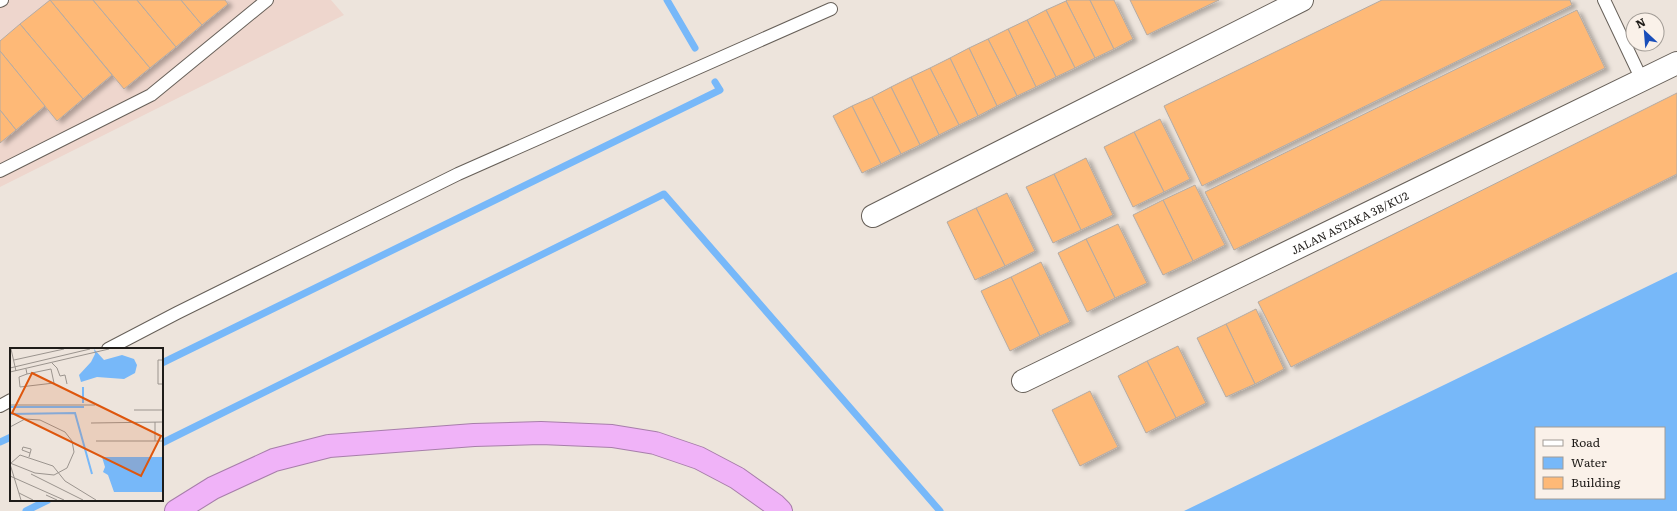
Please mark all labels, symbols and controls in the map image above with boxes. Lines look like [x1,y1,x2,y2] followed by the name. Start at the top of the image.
[1625,12,1665,52] north arrow
[1633,13,1648,31] text: N
[1288,187,1411,258] street label: JALAN ASTAKA 3B/KU2
[10,348,163,501] inset map
[1535,427,1665,499] legend
[1571,433,1601,451] text: Road
[1571,453,1607,471] text: Water
[1571,473,1621,491] text: Building

